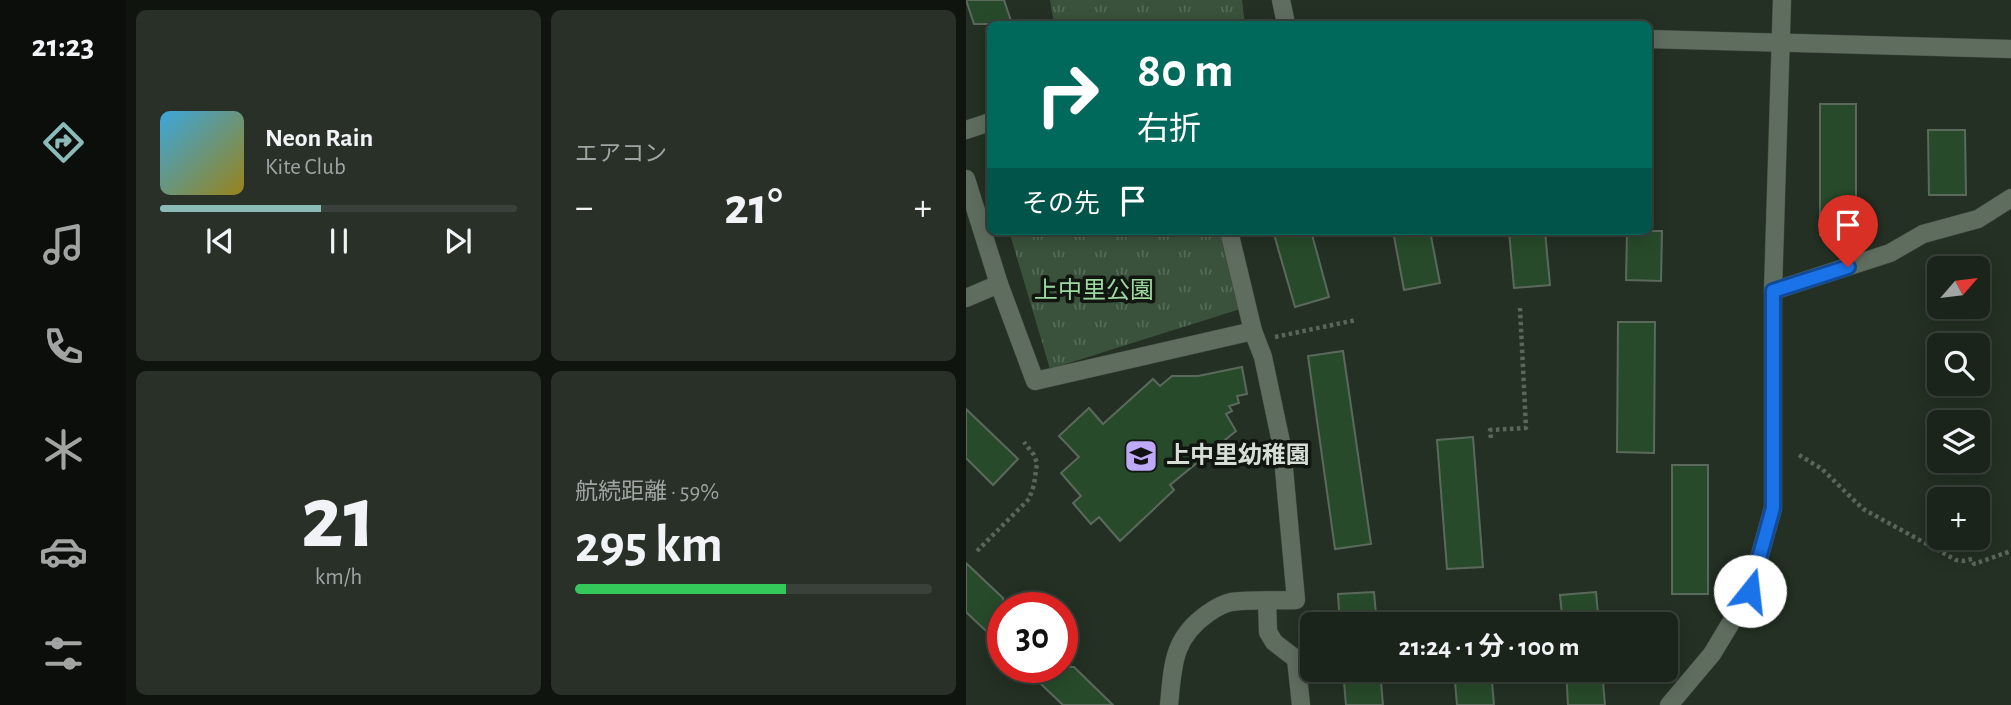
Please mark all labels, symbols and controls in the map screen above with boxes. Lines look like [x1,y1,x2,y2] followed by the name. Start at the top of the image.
[32,30,94,62] text: 21:23
[1137,47,1234,96] text: 80 m
[1022,49,1113,140] icon: right
[1137,113,1201,145] text: 右折
[39,118,88,167] icon: directions
[265,125,373,151] text: Neon Rain
[575,143,667,166] text: エアコン
[265,156,346,179] text: Kite Club
[724,181,783,233] text: 21°
[1114,182,1152,220] icon: arrive
[575,189,593,227] text: −
[914,189,932,227] text: +
[1022,191,1100,217] text: その先
[1818,195,1878,267] pin
[1829,206,1867,244] icon: arrive
[39,220,88,269] icon: music
[201,222,239,260] icon: previous
[320,222,358,260] icon: pause
[439,222,477,260] icon: next
[1927,256,1990,318] north arrow
[1927,256,1990,550] map controls
[1034,277,1154,303] park label: 上中里公園
[39,322,88,371] icon: phone
[1927,333,1990,396] button: search
[1927,410,1990,473] button: layers
[39,425,88,474] icon: climate
[1122,437,1160,475] school or university icon: 上中里幼稚園
[1166,442,1310,468] place label: 上中里幼稚園
[301,473,376,564] text: 21
[575,481,719,504] text: 航続距離 · 59%
[1927,487,1990,550] button: +
[575,519,723,571] text: 295 km
[39,527,88,576] icon: car
[1713,554,1787,628] position arrow
[315,566,362,589] text: km/h
[987,592,1078,683] speed limit sign: 30
[39,629,88,678] icon: filters
[1398,634,1580,660] text: 21:24 · 1 分 · 100 m

